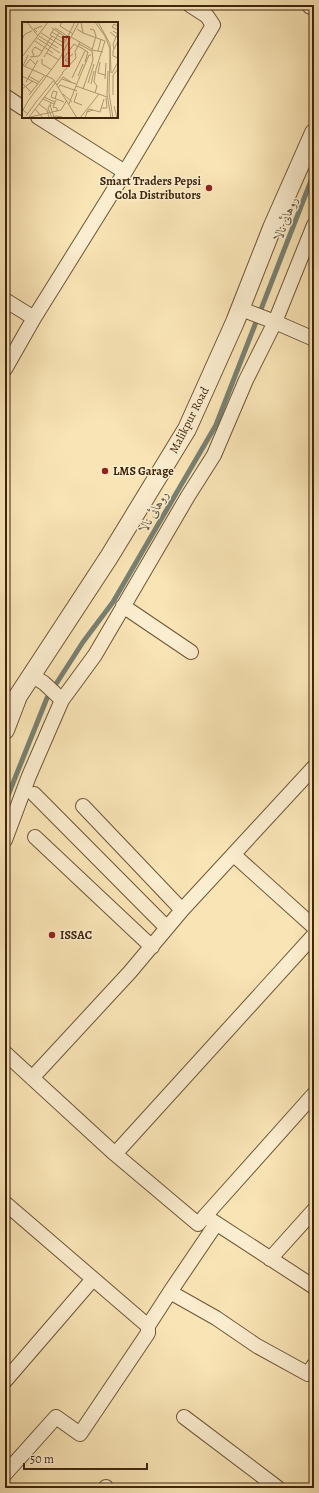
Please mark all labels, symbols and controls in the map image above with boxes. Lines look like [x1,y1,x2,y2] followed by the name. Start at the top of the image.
[22,22,118,118] inset map
[100,173,201,203] place label: Smart Traders Pepsi Cola Distributors
[204,183,214,193] marker: Smart Traders Pepsi Cola Distributors
[269,194,301,243] water label: روہائی نالا
[165,383,213,456] street label: Malikpur Road
[113,463,174,479] place label: LMS Garage
[100,466,110,476] marker: LMS Garage
[134,488,172,536] water label: روہائی نالا
[60,927,92,943] place label: ISSAC
[47,930,57,940] marker: ISSAC
[24,1445,147,1471] scale bar
[30,1451,54,1467] text: 50 m

